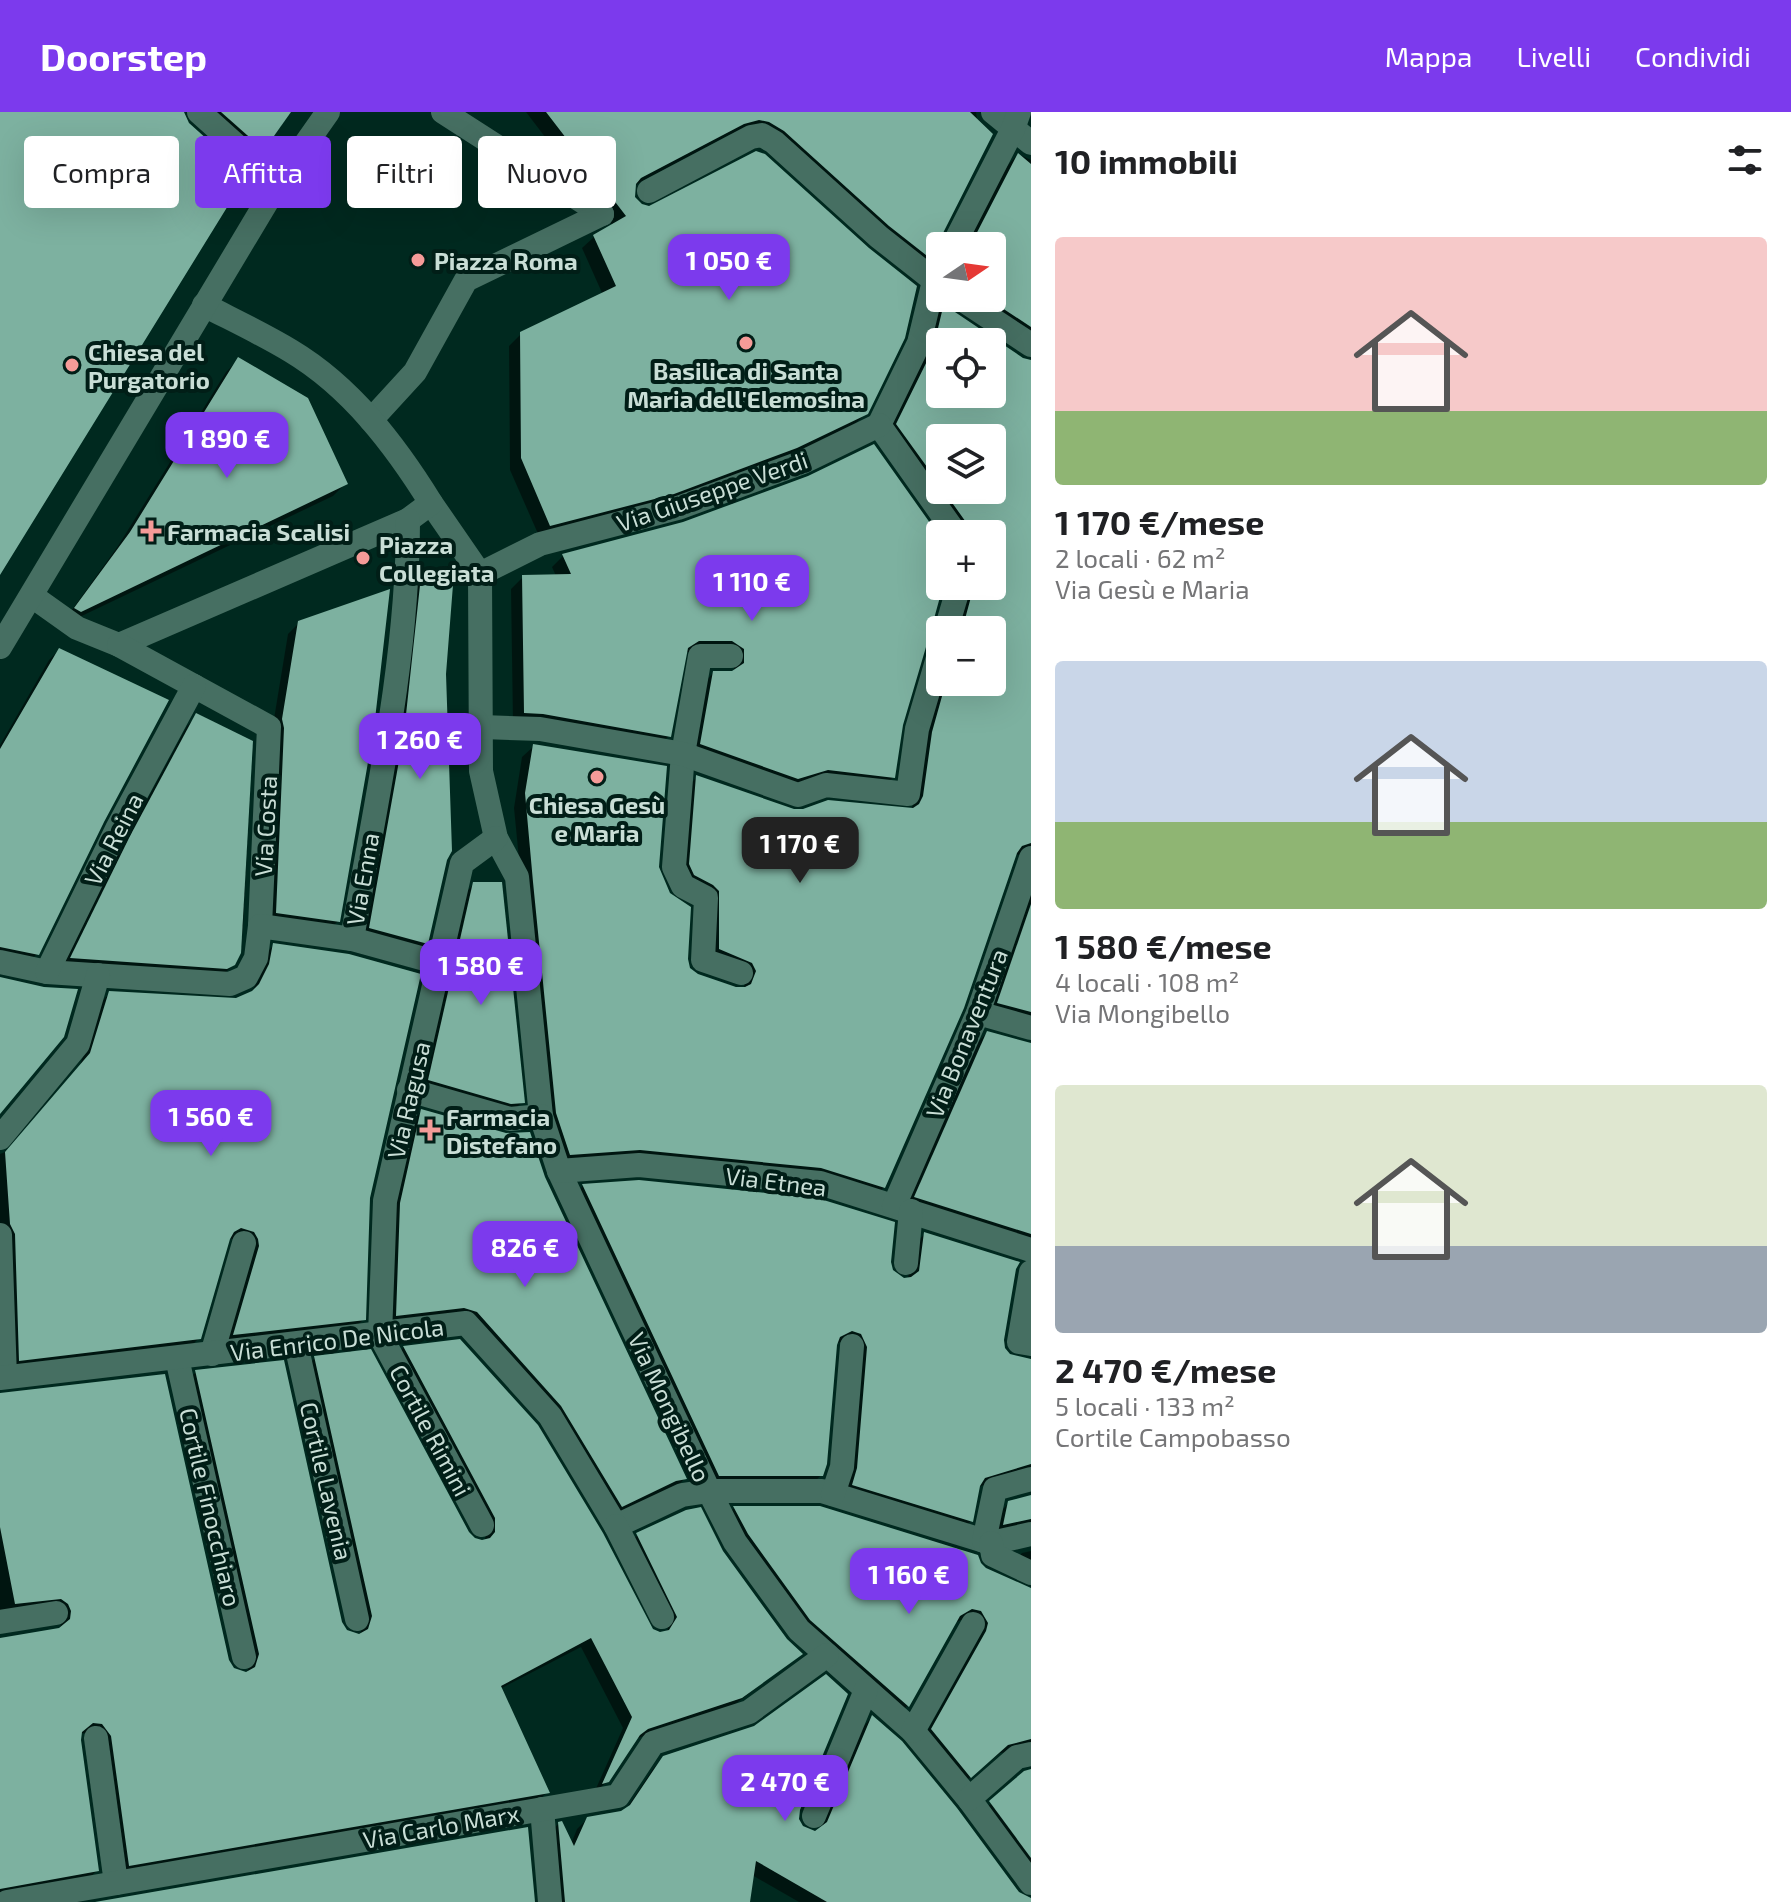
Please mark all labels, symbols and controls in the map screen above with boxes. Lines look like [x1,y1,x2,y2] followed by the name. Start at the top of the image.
[40,33,207,79] text: Doorstep
[1385,39,1472,73] text: Mappa
[1516,39,1591,73] text: Livelli
[1635,39,1751,73] text: Condividi
[24,136,179,208] chip: Compra
[195,136,331,208] chip: Affitta
[347,136,462,208] chip: Filtri
[478,136,616,208] chip: Nuovo
[1723,138,1767,182] icon: filters
[1055,140,1238,181] text: 10 immobili
[926,232,1006,312] north arrow
[926,232,1006,696] map controls
[655,234,803,302] pin: 1 050 €
[686,244,772,275] text: 1 050 €
[434,246,578,275] place label: Piazza Roma
[409,251,427,269] marker: Piazza Roma
[1339,289,1483,433] icon: home
[926,328,1006,408] button: locate
[737,334,755,352] marker: Basilica di Santa Maria dell'Elemosina
[88,337,210,394] place label: Chiesa del Purgatorio
[63,356,81,374] marker: Chiesa del Purgatorio
[627,356,865,413] place label: Basilica di Santa Maria dell'Elemosina
[153,412,301,480] pin: 1 890 €
[183,422,271,453] text: 1 890 €
[926,424,1006,504] button: layers
[613,445,811,537] street label: Via Giuseppe Verdi
[1055,501,1264,542] text: 1 170 €/mese
[167,517,350,546] place label: Farmacia Scalisi
[926,520,1006,600] button: +
[142,522,160,540] marker: Farmacia Scalisi
[379,530,494,587] place label: Piazza Collegiata
[1055,542,1226,573] text: 2 locali · 62 m²
[354,549,372,567] marker: Piazza Collegiata
[678,555,826,623] pin: 1 110 €
[713,565,791,596] text: 1 110 €
[1055,573,1249,604] text: Via Gesù e Maria
[926,616,1006,696] button: −
[346,713,494,781] pin: 1 260 €
[1339,713,1483,857] icon: home
[377,723,463,754] text: 1 260 €
[588,768,606,786] marker: Chiesa Gesù e Maria
[248,775,282,877] street label: Via Costa
[77,788,149,890] street label: Via Reina
[529,790,665,847] place label: Chiesa Gesù e Maria
[726,817,874,885] pin: 1 170 €
[760,827,840,858] text: 1 170 €
[340,830,384,928] street label: Via Enna
[1055,925,1272,966] text: 1 580 €/mese
[407,939,555,1007] pin: 1 580 €
[919,944,1013,1122] street label: Via Bonaventura
[438,949,524,980] text: 1 580 €
[1055,966,1239,997] text: 4 locali · 108 m²
[1055,997,1230,1028] text: Via Mongibello
[380,1038,436,1162] street label: Via Ragusa
[137,1090,285,1158] pin: 1 560 €
[168,1100,254,1131] text: 1 560 €
[446,1102,557,1159] place label: Farmacia Distefano
[421,1121,439,1139] marker: Farmacia Distefano
[1339,1137,1483,1281] icon: home
[724,1160,828,1202] street label: Via Etnea
[469,1221,581,1289] pin: 826 €
[491,1231,559,1262] text: 826 €
[228,1311,446,1367] street label: Via Enrico De Nicola
[623,1328,717,1486] street label: Via Mongibello
[1055,1349,1276,1390] text: 2 470 €/mese
[384,1359,478,1501] street label: Cortile Rimini
[1055,1390,1235,1421] text: 5 locali · 133 m²
[295,1399,359,1563] street label: Cortile Lavenia
[174,1405,248,1609] street label: Cortile Finocchiaro
[1055,1421,1291,1452] text: Cortile Campobasso
[835,1548,983,1616] pin: 1 160 €
[868,1558,950,1589] text: 1 160 €
[711,1755,859,1823] pin: 2 470 €
[740,1765,830,1796] text: 2 470 €
[361,1798,522,1854] street label: Via Carlo Marx

